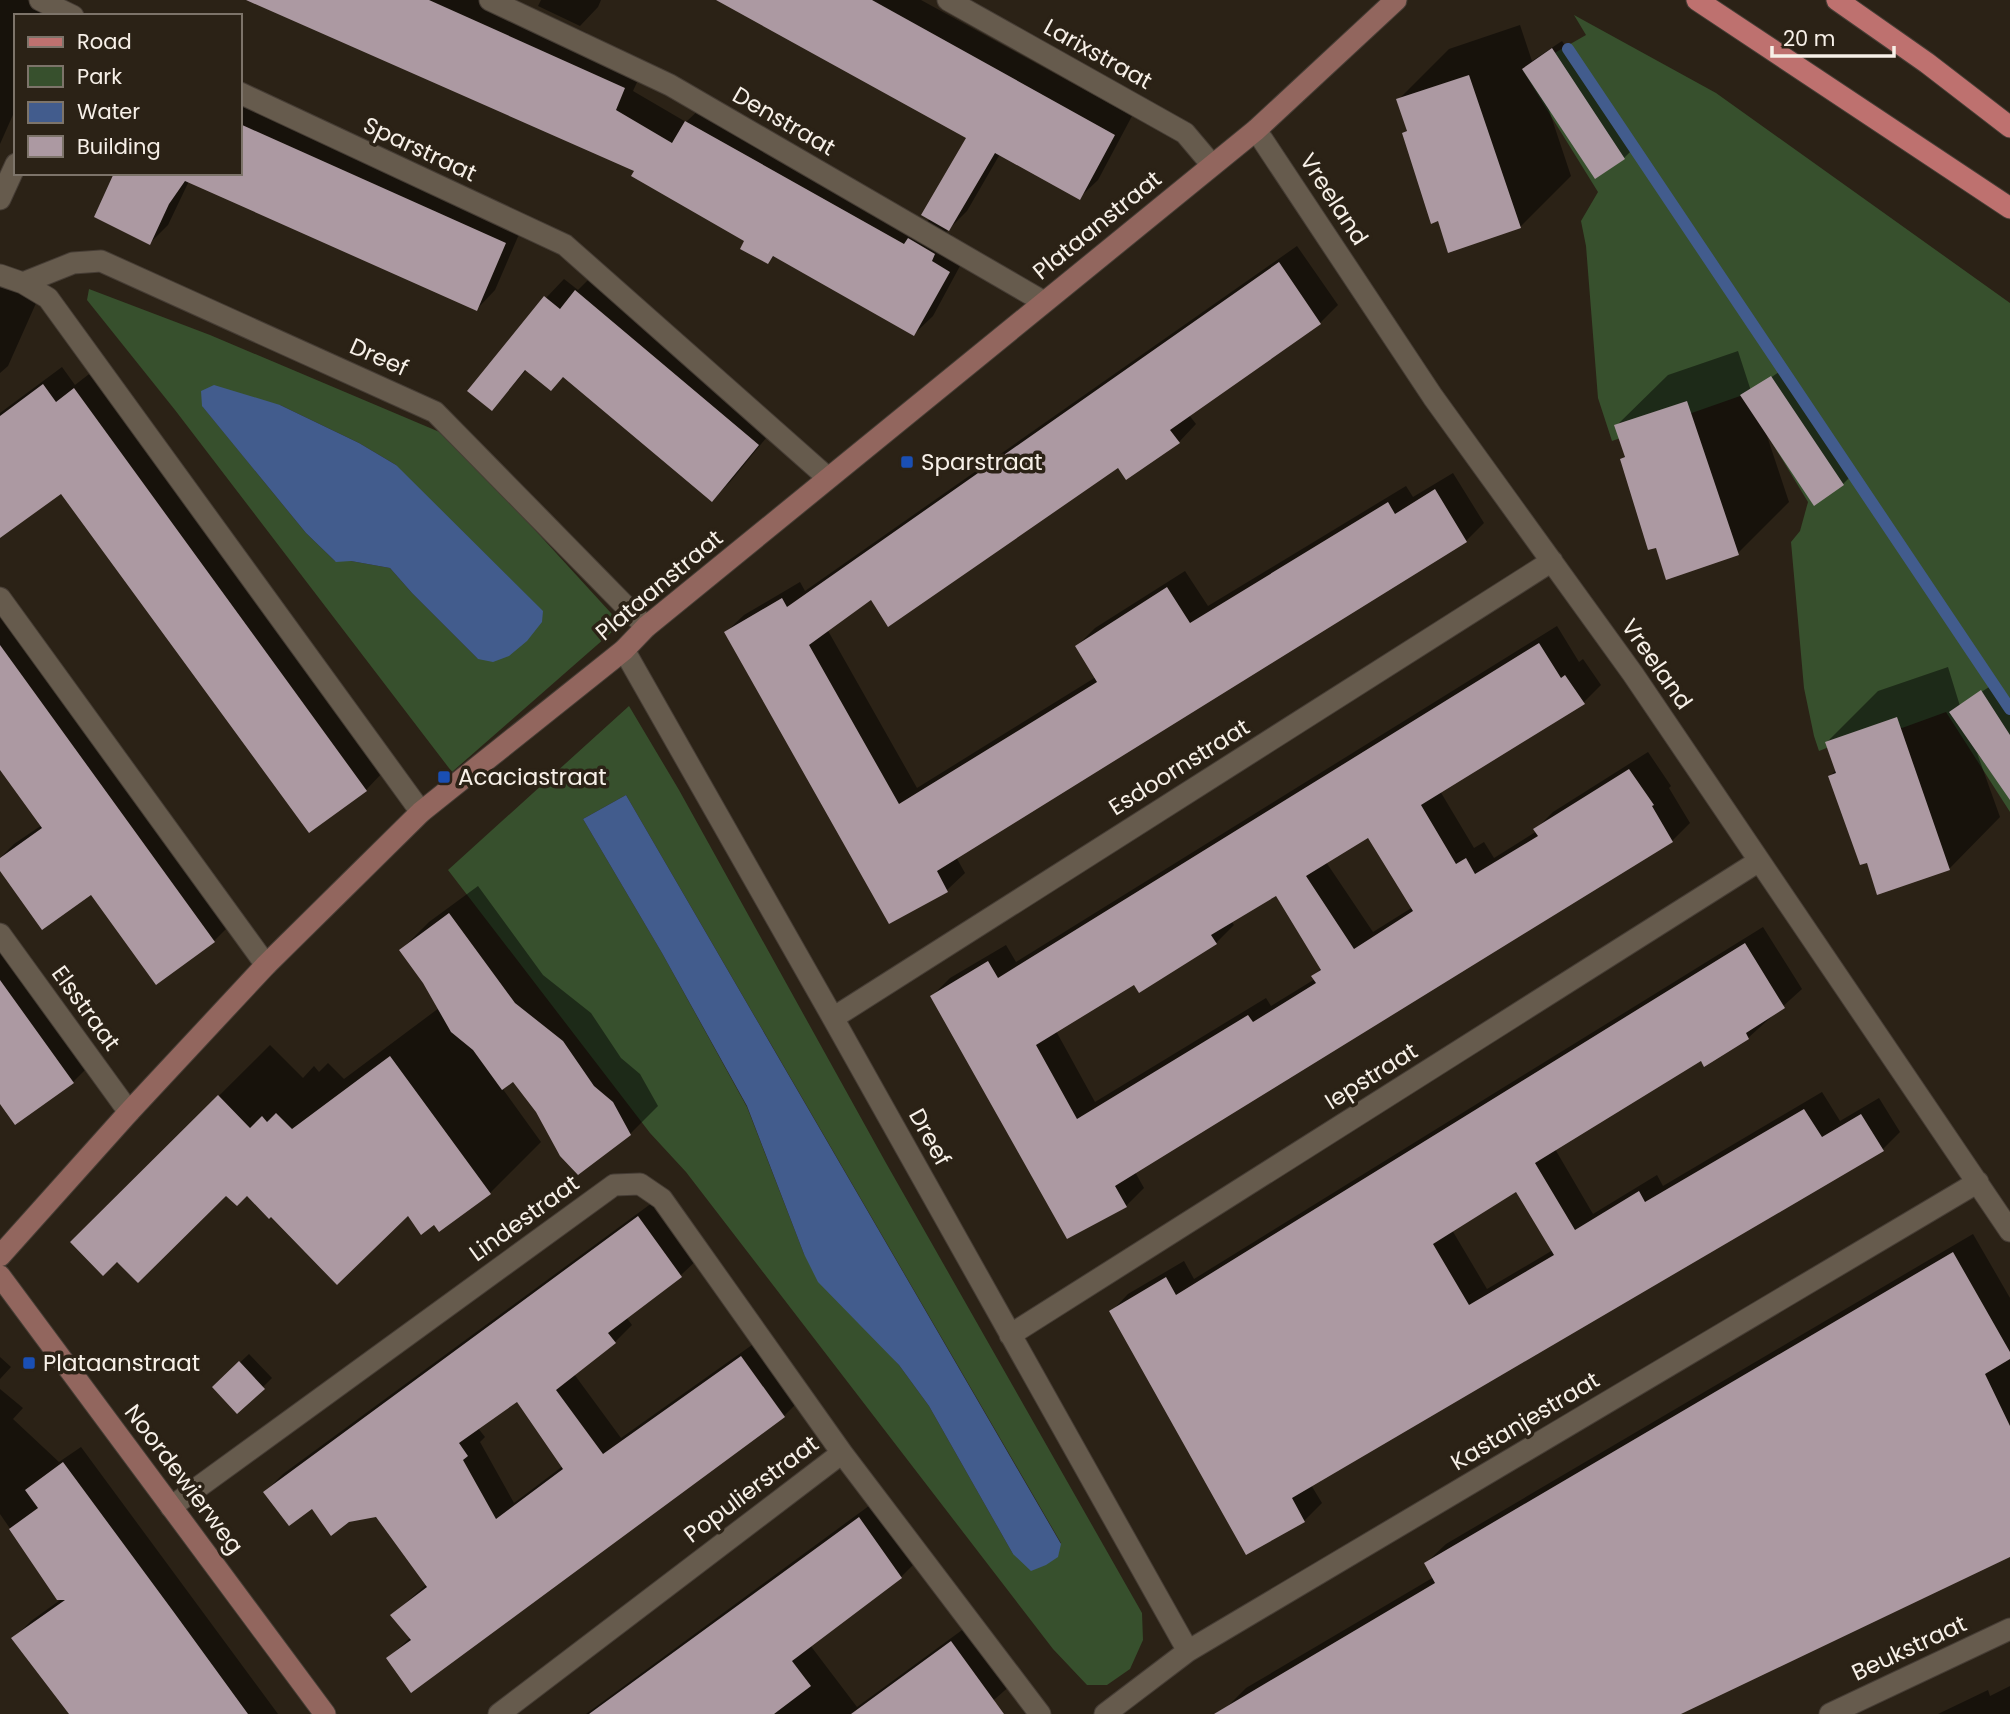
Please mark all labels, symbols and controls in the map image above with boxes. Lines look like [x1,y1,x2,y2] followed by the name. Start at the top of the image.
[1038,11,1158,97] street label: Larixstraat
[14,14,242,175] legend
[1772,14,1895,58] scale bar
[1783,24,1836,53] text: 20 m
[77,27,132,56] text: Road
[77,62,122,91] text: Park
[727,79,841,163] street label: Denstraat
[77,97,140,126] text: Water
[358,109,482,189] street label: Sparstraat
[77,132,161,161] text: Building
[1292,147,1376,251] street label: Vreeland
[1026,163,1168,287] street label: Plataanstraat
[345,330,413,384] street label: Dreef
[921,446,1043,478] place label: Sparstraat
[899,454,915,470] marker: Sparstraat
[589,522,729,648] street label: Plataanstraat
[1614,612,1700,716] street label: Vreeland
[1102,711,1256,823] street label: Esdoornstraat
[458,761,607,793] place label: Acaciastraat
[436,769,452,785] marker: Acaciastraat
[44,959,128,1057] street label: Elsstraat
[1318,1035,1424,1117] street label: Iepstraat
[901,1103,959,1171] street label: Dreef
[463,1167,585,1269] street label: Lindestraat
[43,1347,200,1379] place label: Plataanstraat
[21,1355,37,1371] marker: Plataanstraat
[1445,1364,1605,1478] street label: Kastanjestraat
[117,1397,251,1561] street label: Noordewierweg
[677,1428,825,1550] street label: Populierstraat
[1846,1607,1972,1689] street label: Beukstraat

